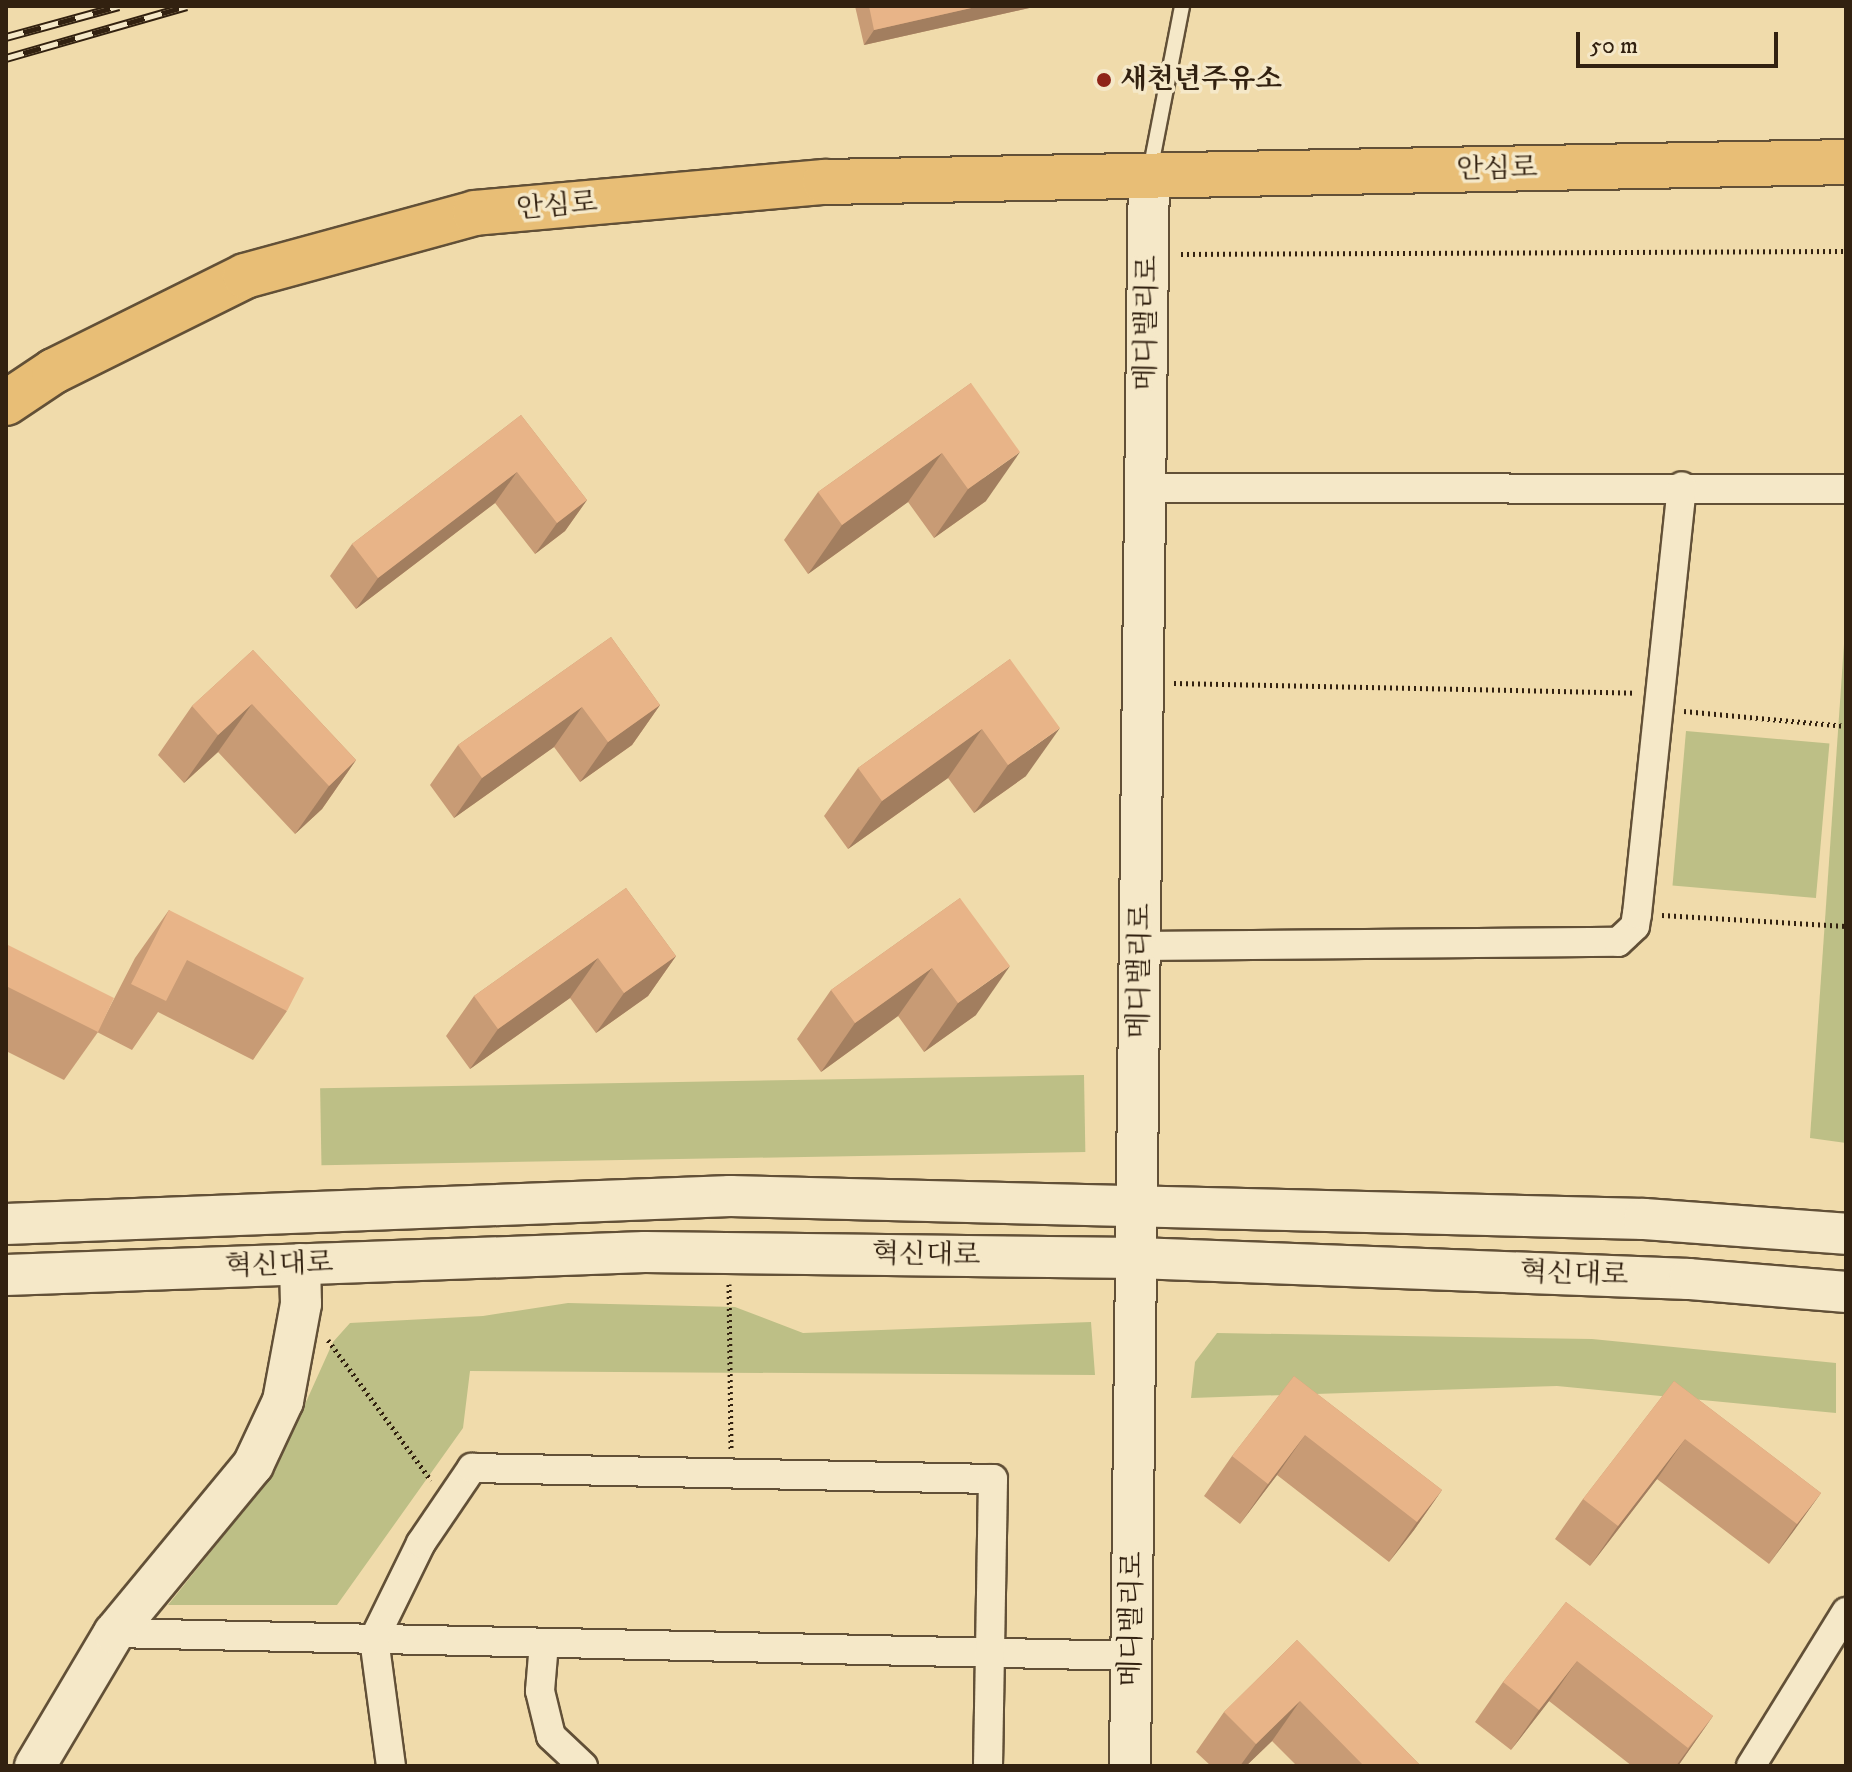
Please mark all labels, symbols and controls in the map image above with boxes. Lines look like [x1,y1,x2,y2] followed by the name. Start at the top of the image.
[1580,16,1782,66] scale bar
[1590,31,1638,61] text: 50 m
[1120,63,1282,97] place label: 새천년주유소
[1095,71,1113,89] marker: 새천년주유소
[1456,151,1538,187] street label: 안심로
[515,186,599,226] street label: 안심로
[1129,255,1165,391] street label: 메디밸리로
[1122,903,1158,1039] street label: 메디밸리로
[872,1237,980,1273] street label: 혁신대로
[224,1246,334,1284] street label: 혁신대로
[1519,1255,1629,1293] street label: 혁신대로
[1114,1551,1150,1687] street label: 메디밸리로

